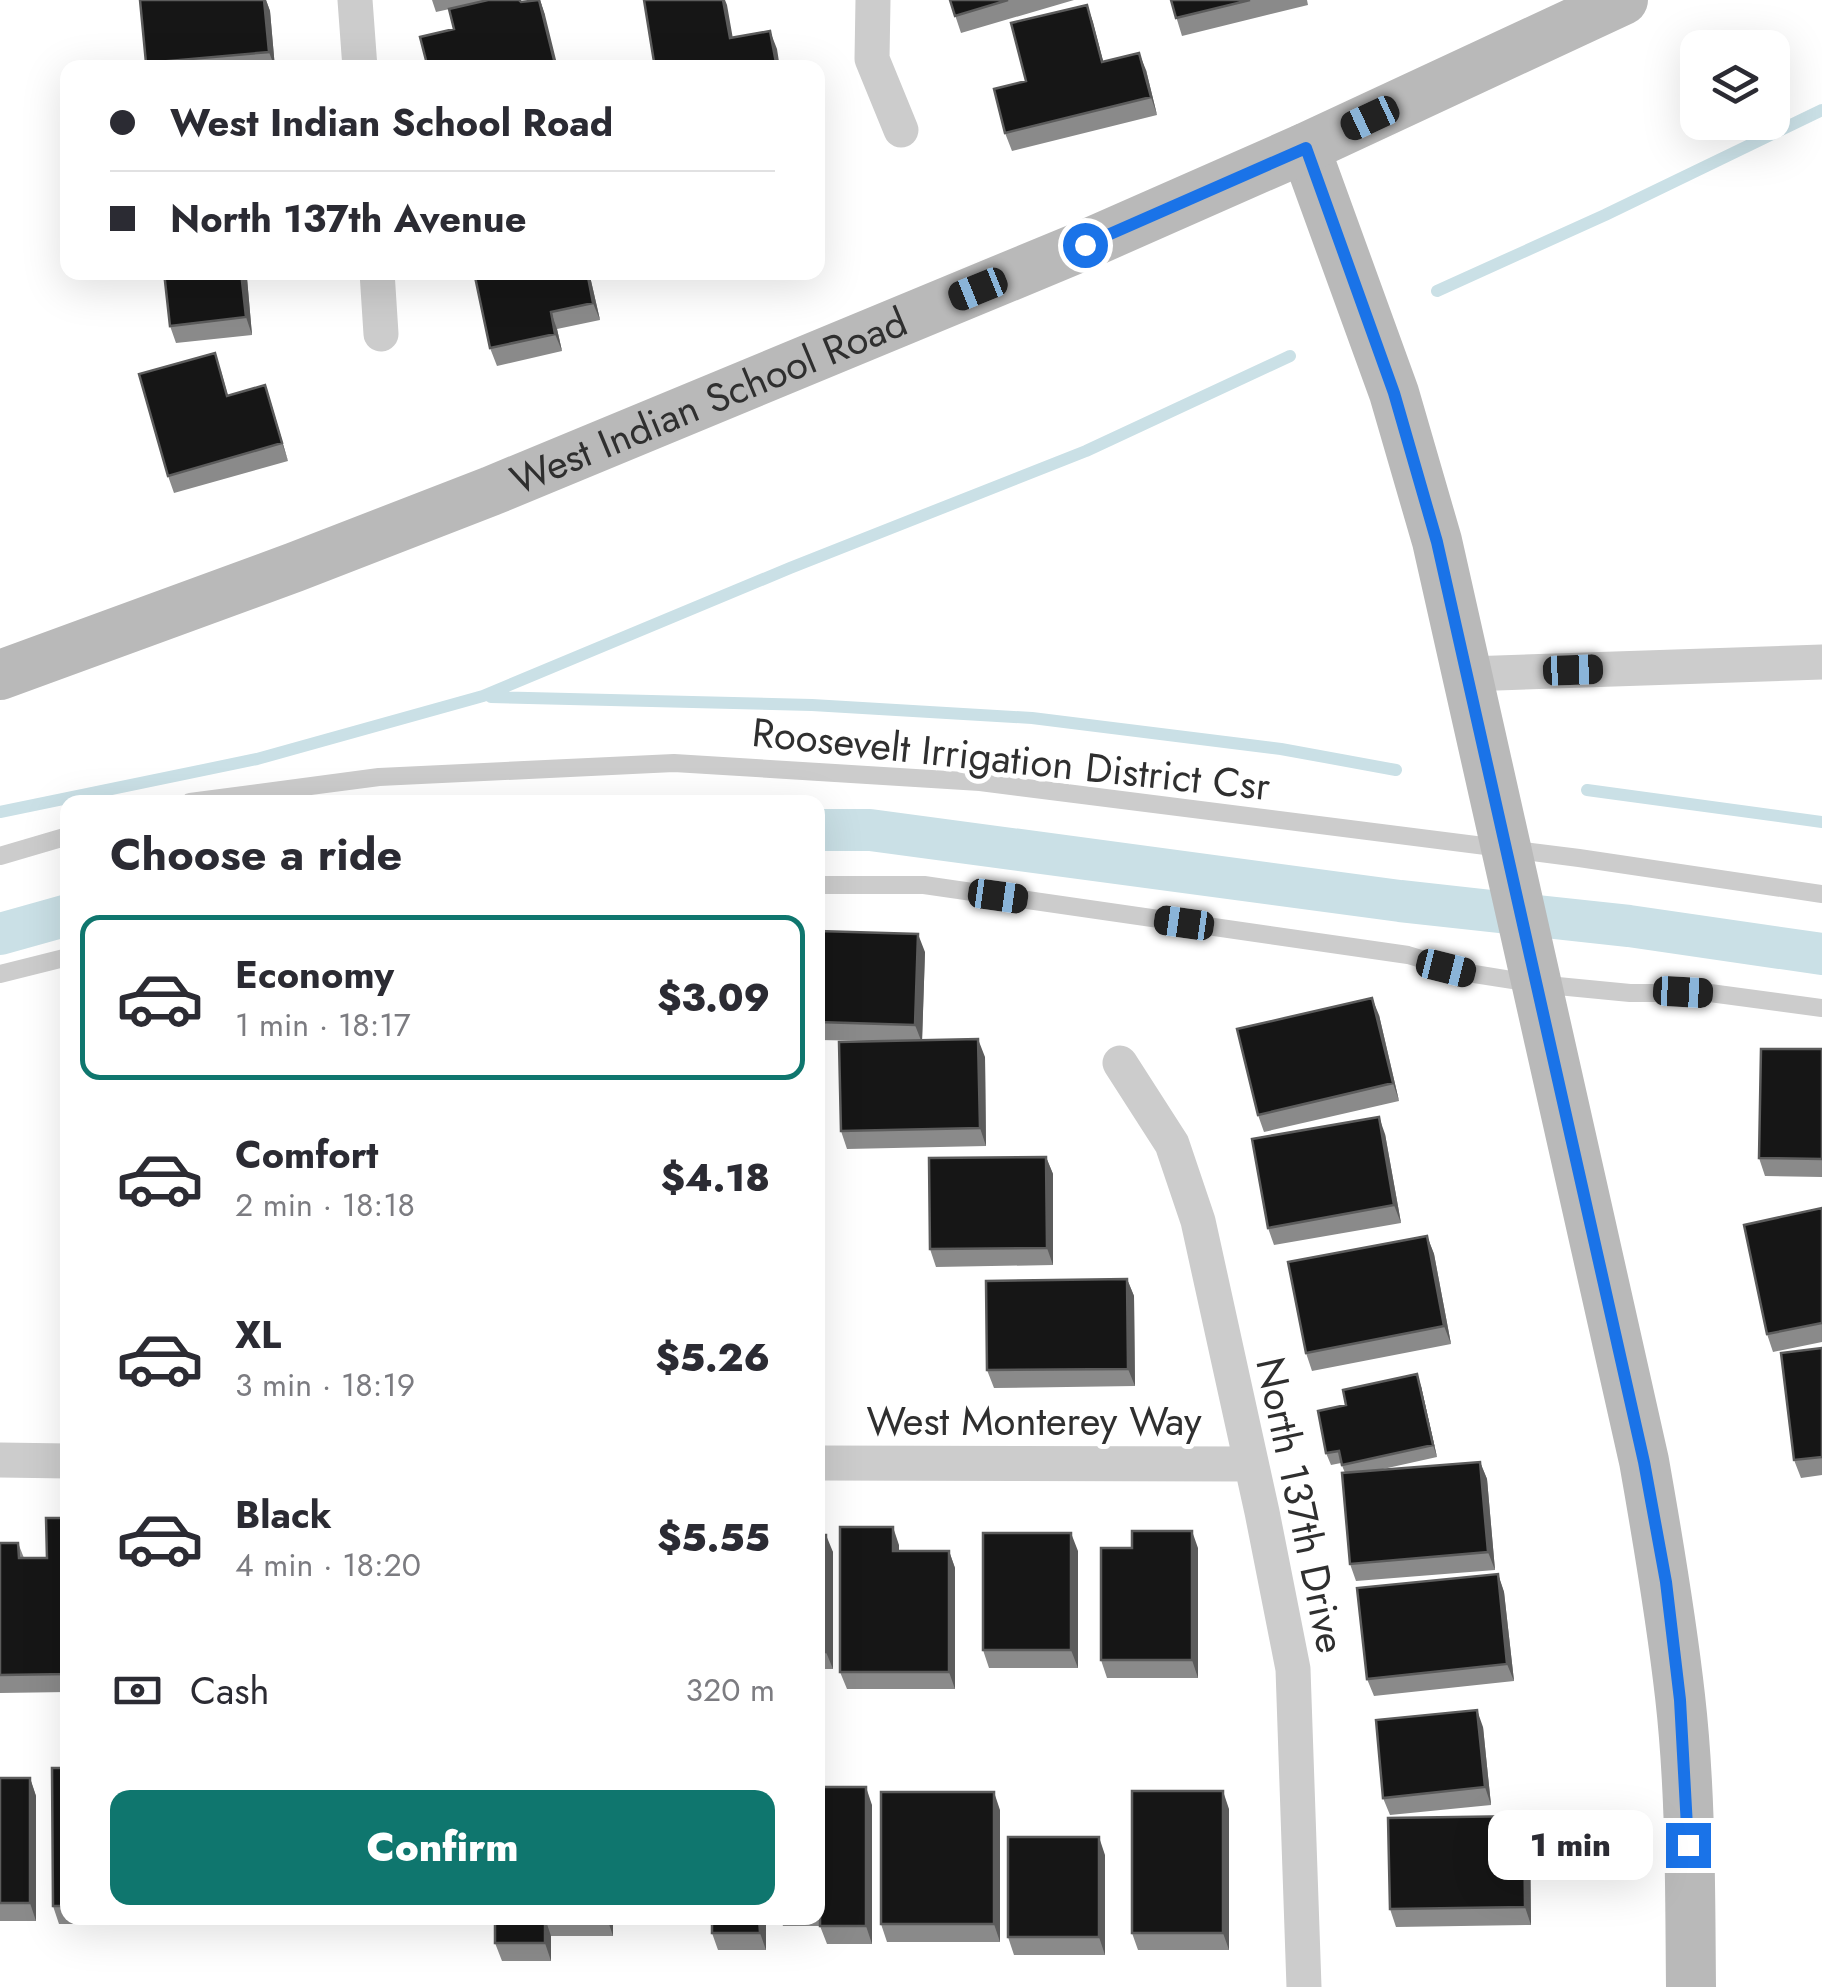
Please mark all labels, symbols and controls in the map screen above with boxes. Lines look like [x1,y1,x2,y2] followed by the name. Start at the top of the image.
[1680,30,1790,140] map controls
[1680,30,1790,140] button: layers
[1336,92,1404,144] car
[170,95,613,150] text: West Indian School Road
[170,191,526,246] text: North 137th Avenue
[1063,223,1108,268] route start
[945,264,1011,314] car
[502,293,916,509] street label: West Indian School Road
[1542,654,1604,686] car
[749,703,1273,815] street label: Roosevelt Irrigation District Csr
[110,822,402,887] text: Choose a ride
[966,877,1030,915] car
[1152,904,1216,942] car
[1413,946,1479,990] car
[235,947,394,1002] text: Economy
[115,953,205,1043] icon: car
[657,970,770,1025] text: $3.09
[1652,975,1714,1009] car
[235,1002,411,1048] text: 1 min · 18:17
[235,1127,378,1182] text: Comfort
[115,1133,205,1223] icon: car
[661,1150,770,1205] text: $4.18
[235,1182,415,1228] text: 2 min · 18:18
[235,1307,281,1362] text: XL
[115,1313,205,1403] icon: car
[656,1330,770,1385] text: $5.26
[1241,1352,1361,1658] street label: North 137th Drive
[235,1362,415,1408] text: 3 min · 18:19
[866,1392,1202,1450] street label: West Monterey Way
[235,1487,332,1542] text: Black
[115,1493,205,1583] icon: car
[657,1510,770,1565] text: $5.55
[235,1542,421,1588] text: 4 min · 18:20
[110,1663,165,1718] icon: cash
[190,1663,270,1718] text: Cash
[686,1667,775,1713] text: 320 m
[110,1790,775,1905] button: Confirm
[1488,1810,1653,1880] callout: 1 min
[1530,1822,1611,1868] text: 1 min
[1666,1823,1711,1868] route end

